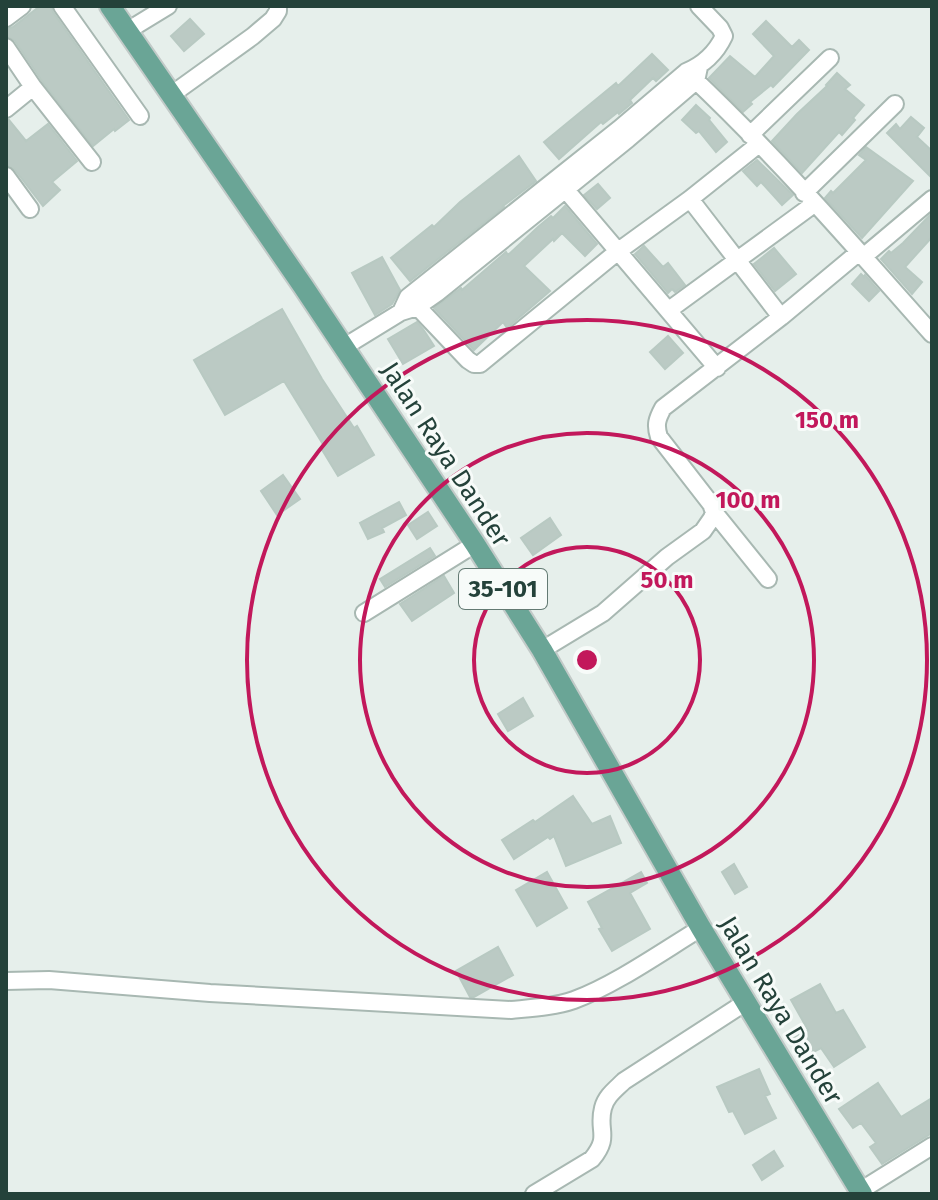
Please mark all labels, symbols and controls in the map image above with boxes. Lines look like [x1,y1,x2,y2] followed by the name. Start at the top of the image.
[374,356,517,552] street label: Jalan Raya Dander
[795,406,859,434] text: 150 m
[715,486,781,514] text: 100 m
[641,566,693,594] text: 50 m
[459,569,547,609] road number: 35-101
[573,646,601,674] centre of rings
[712,911,849,1110] street label: Jalan Raya Dander

